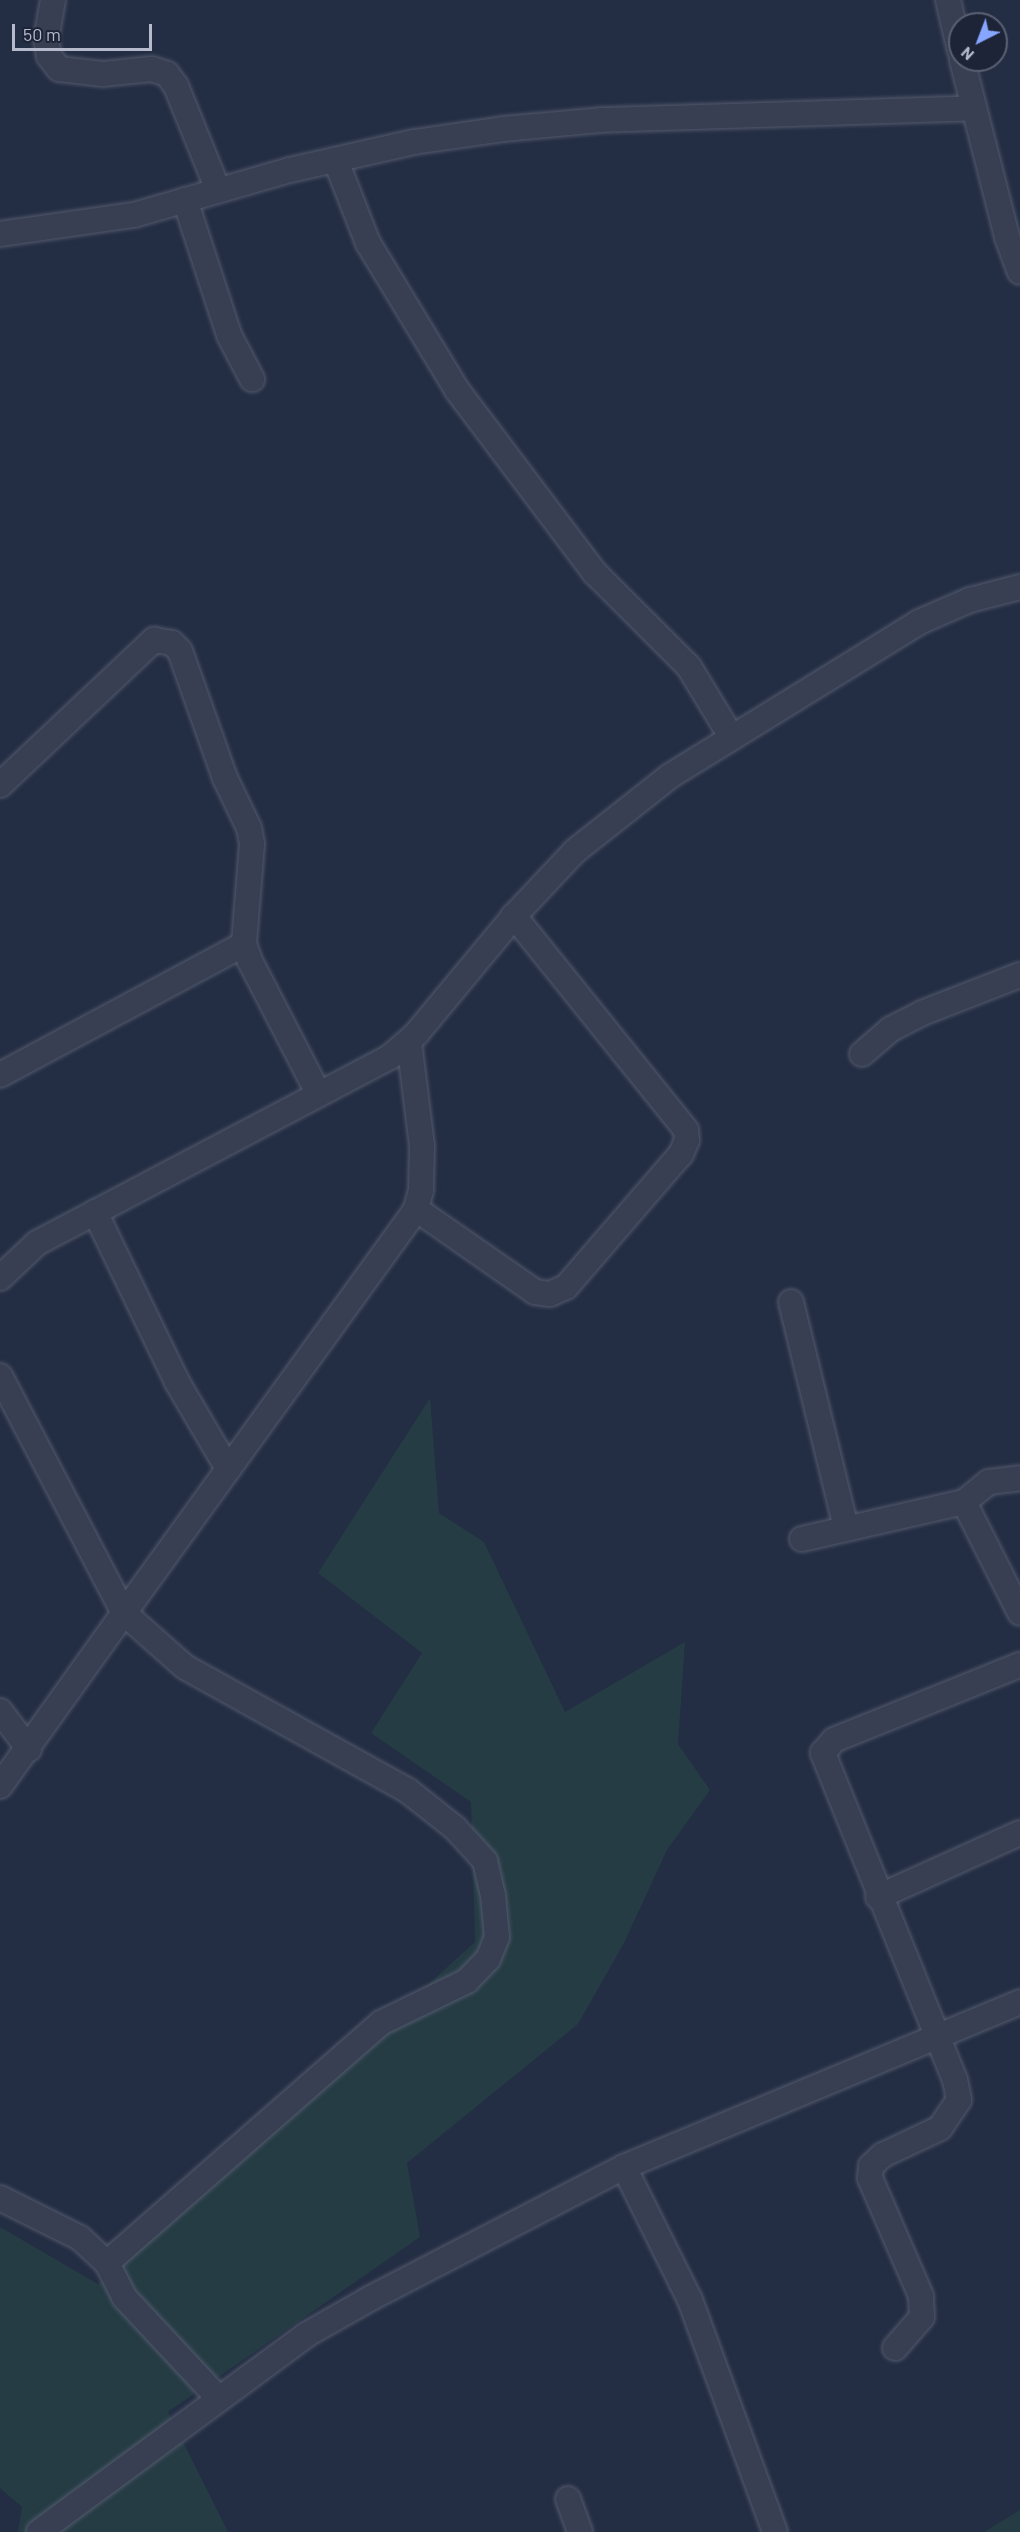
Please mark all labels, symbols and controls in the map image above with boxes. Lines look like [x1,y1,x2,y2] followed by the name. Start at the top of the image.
[15,12,154,50] scale bar
[948,12,1008,72] north arrow
[23,23,61,45] text: 50 m
[957,44,977,65] text: N

